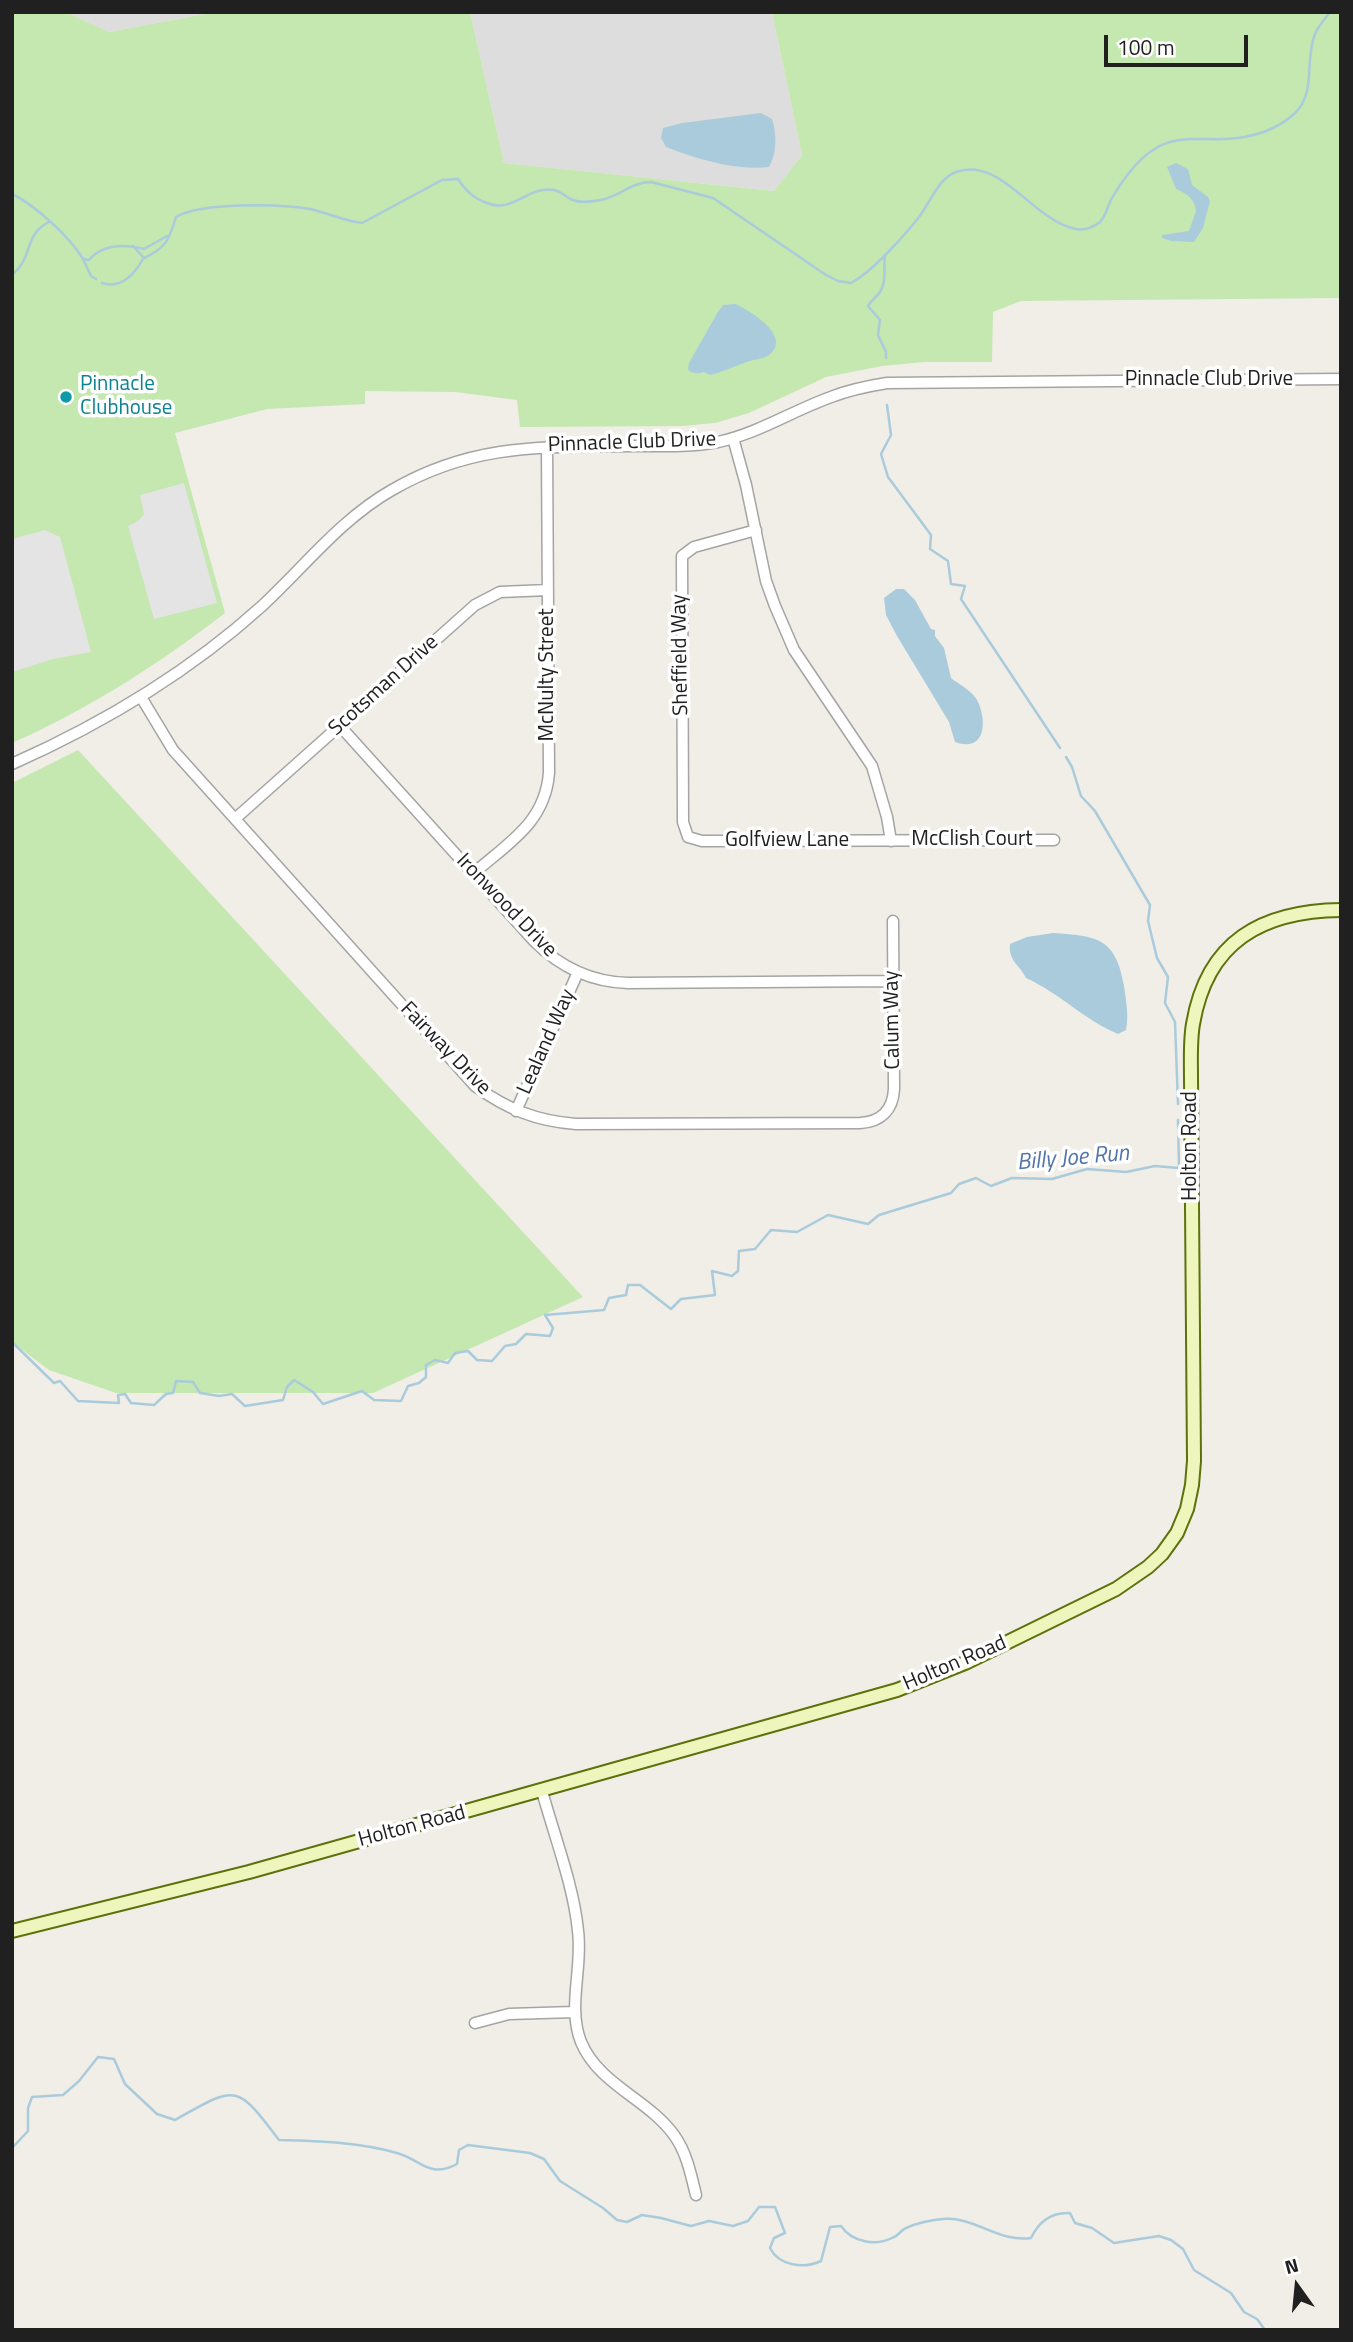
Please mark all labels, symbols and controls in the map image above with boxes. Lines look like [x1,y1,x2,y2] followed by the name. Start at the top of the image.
[1108,21,1252,65] scale bar
[1117,31,1174,63] text: 100 m
[1125,367,1293,393] street label: Pinnacle Club Drive
[80,372,172,422] place label: Pinnacle Clubhouse
[58,389,74,405] marker: Pinnacle Clubhouse
[547,427,717,459] street label: Pinnacle Club Drive
[667,594,695,716] street label: Sheffield Way
[535,608,561,742] street label: McNulty Street
[324,630,444,742] street label: Scotsman Drive
[911,827,1033,853] street label: McClish Court
[725,828,849,854] street label: Golfview Lane
[450,849,562,963] street label: Ironwood Drive
[880,970,906,1070] street label: Calum Way
[513,986,581,1098] street label: Lealand Way
[394,997,496,1101] street label: Fairway Drive
[1178,1091,1204,1201] street label: Holton Road
[1016,1140,1130,1178] water label: Billy Joe Run
[900,1631,1010,1697] street label: Holton Road
[356,1801,468,1853] street label: Holton Road
[1281,2250,1302,2281] text: N
[1262,2251,1332,2321] north arrow

